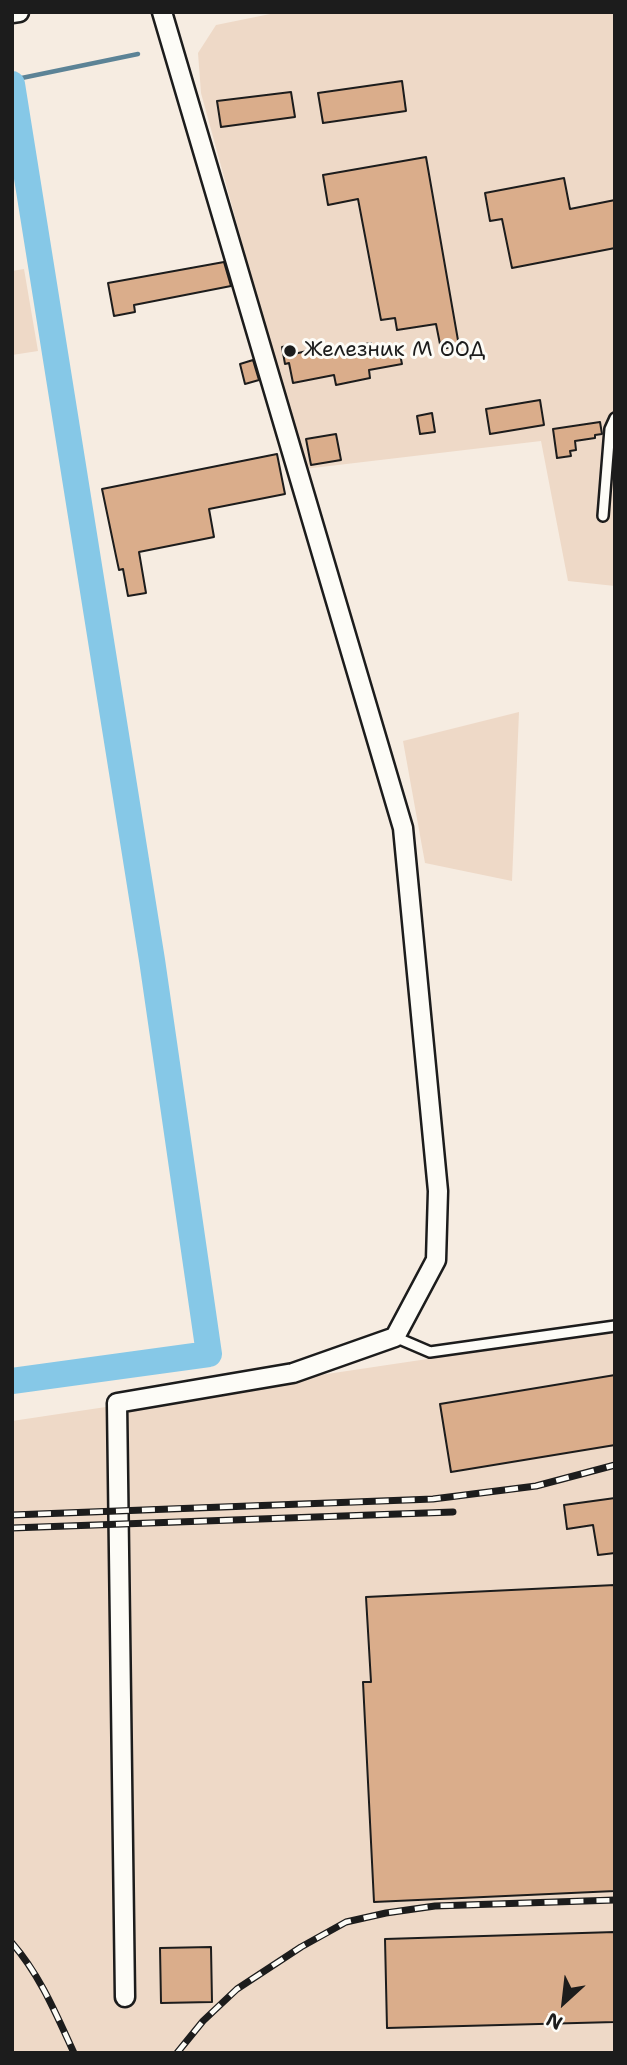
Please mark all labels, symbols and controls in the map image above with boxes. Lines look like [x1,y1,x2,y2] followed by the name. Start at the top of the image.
[304,338,485,364] place label: Железник М ООД
[282,343,298,359] marker: Железник М ООД
[529,1967,599,2037] north arrow
[542,2007,567,2036] text: N

